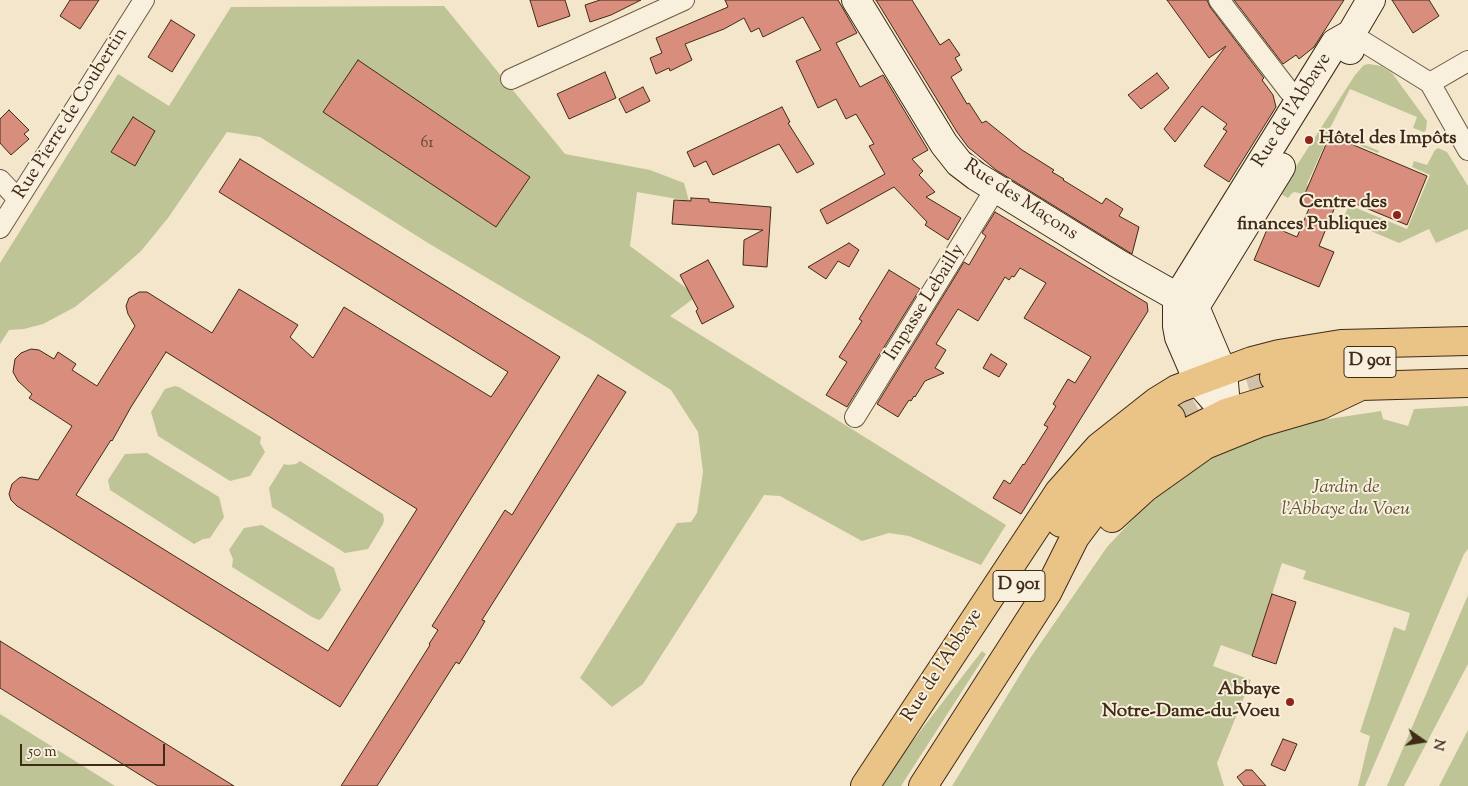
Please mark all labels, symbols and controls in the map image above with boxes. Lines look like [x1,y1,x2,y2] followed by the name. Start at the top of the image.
[10,24,134,204] street label: Rue Pierre de Coubertin
[1249,50,1337,172] street label: Rue de l'Abbaye
[1319,129,1456,151] place label: Hôtel des Impôts
[420,134,434,154] house number: 61
[1303,134,1315,146] marker: Hôtel des Impôts
[959,156,1081,246] street label: Rue des Maçons
[1237,193,1387,237] place label: Centre des finances Publiques
[1391,209,1403,221] marker: Centre des finances Publiques
[881,240,971,366] street label: Impasse Lebailly
[1344,347,1396,378] road number: D 901
[1282,478,1410,522] park label: Jardin de l'Abbaye du Voeu
[993,570,1045,602] road number: D 901
[898,605,988,727] street label: Rue de l'Abbaye
[1102,680,1280,724] place label: Abbaye Notre-Dame-du-Voeu
[1284,696,1296,708] marker: Abbaye Notre-Dame-du-Voeu
[1398,716,1448,766] north arrow
[22,734,168,766] scale bar
[1427,737,1449,752] text: N
[28,742,57,763] text: 50 m

